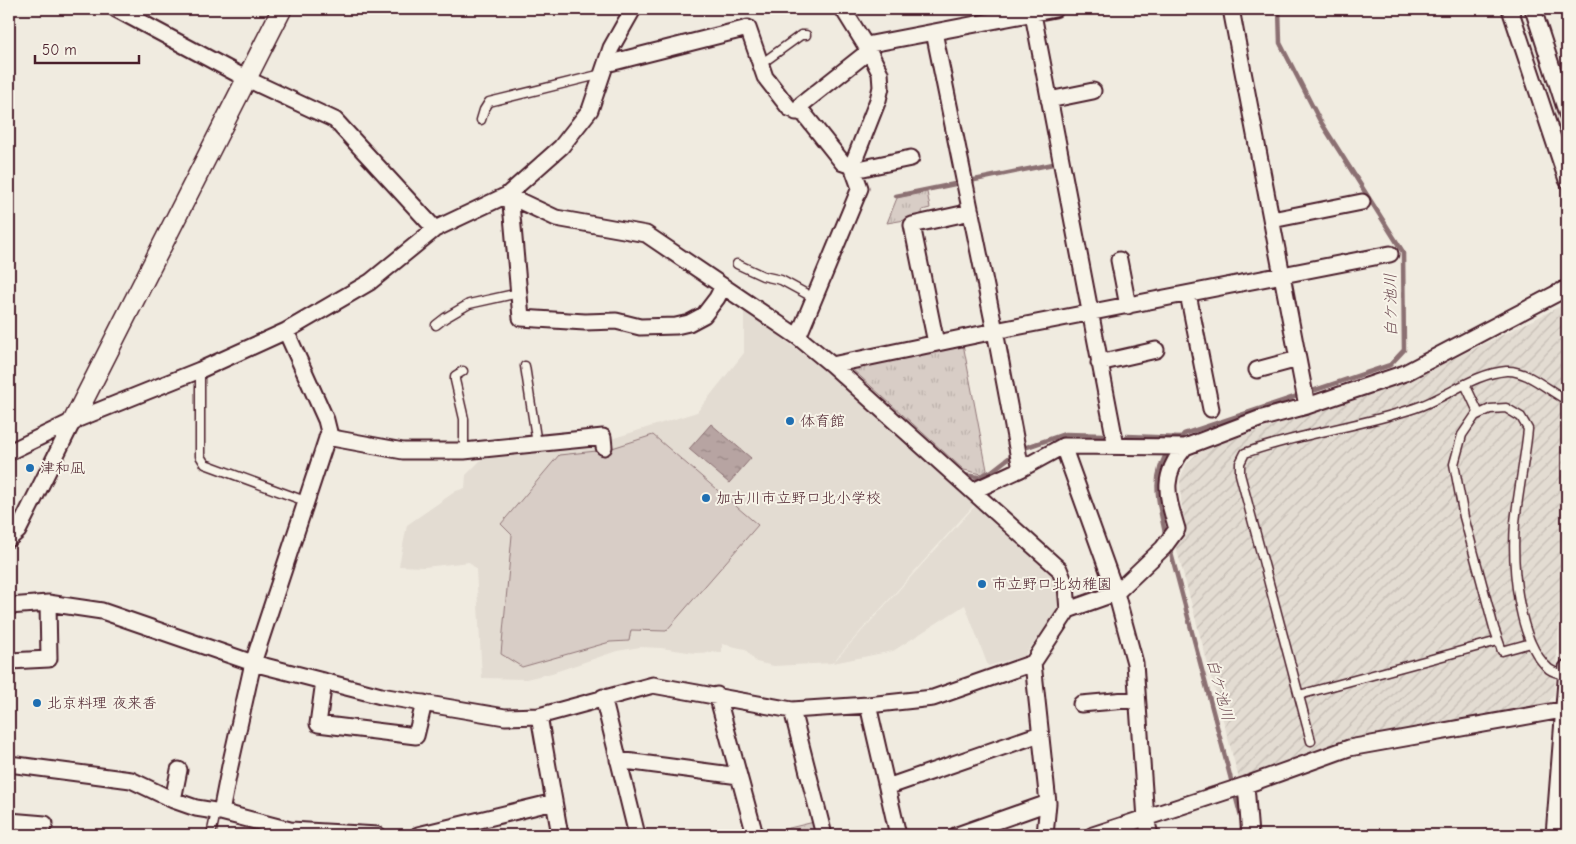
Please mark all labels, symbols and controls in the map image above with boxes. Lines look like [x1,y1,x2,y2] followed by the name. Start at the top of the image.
[35,32,139,64] scale bar
[42,41,77,59] text: 50 m
[1381,273,1401,337] water label: 白ケ池川
[800,412,845,430] place label: 体育館
[784,415,796,427] marker: 体育館
[40,459,85,477] place label: 津和凪
[24,462,36,474] marker: 津和凪
[716,489,881,507] place label: 加古川市立野口北小学校
[700,492,712,504] marker: 加古川市立野口北小学校
[992,575,1112,593] place label: 市立野口北幼稚園
[976,578,988,590] marker: 市立野口北幼稚園
[1203,657,1237,723] water label: 白ケ池川
[47,694,157,712] place label: 北京料理 夜来香
[31,697,43,709] marker: 北京料理 夜来香

